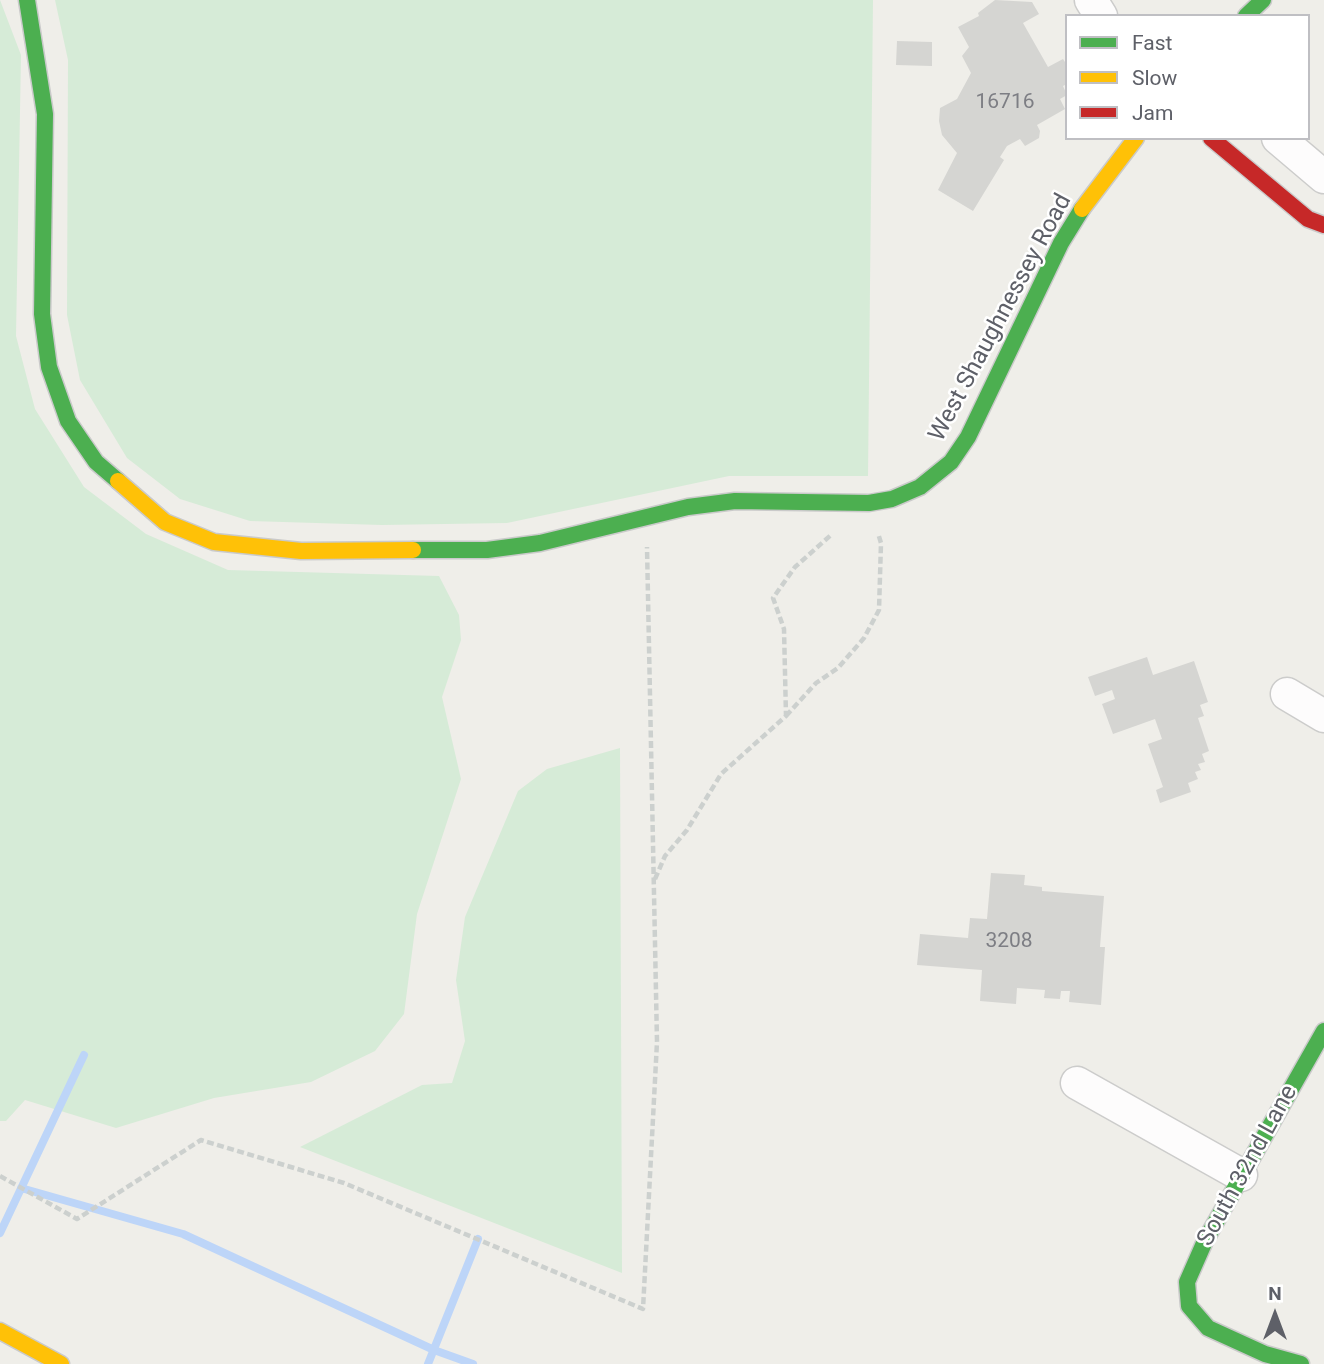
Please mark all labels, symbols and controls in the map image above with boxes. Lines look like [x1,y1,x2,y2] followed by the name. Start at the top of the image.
[1065,14,1310,140] legend
[1132,31,1172,55] text: Fast
[1132,66,1177,90] text: Slow
[975,90,1035,116] house number: 16716
[1132,101,1173,125] text: Jam
[923,189,1079,447] street label: West Shaughnessey Road
[985,929,1033,955] house number: 3208
[1192,1080,1304,1252] street label: South 32nd Lane
[1240,1280,1310,1350] north arrow
[1268,1282,1282,1305] text: N

